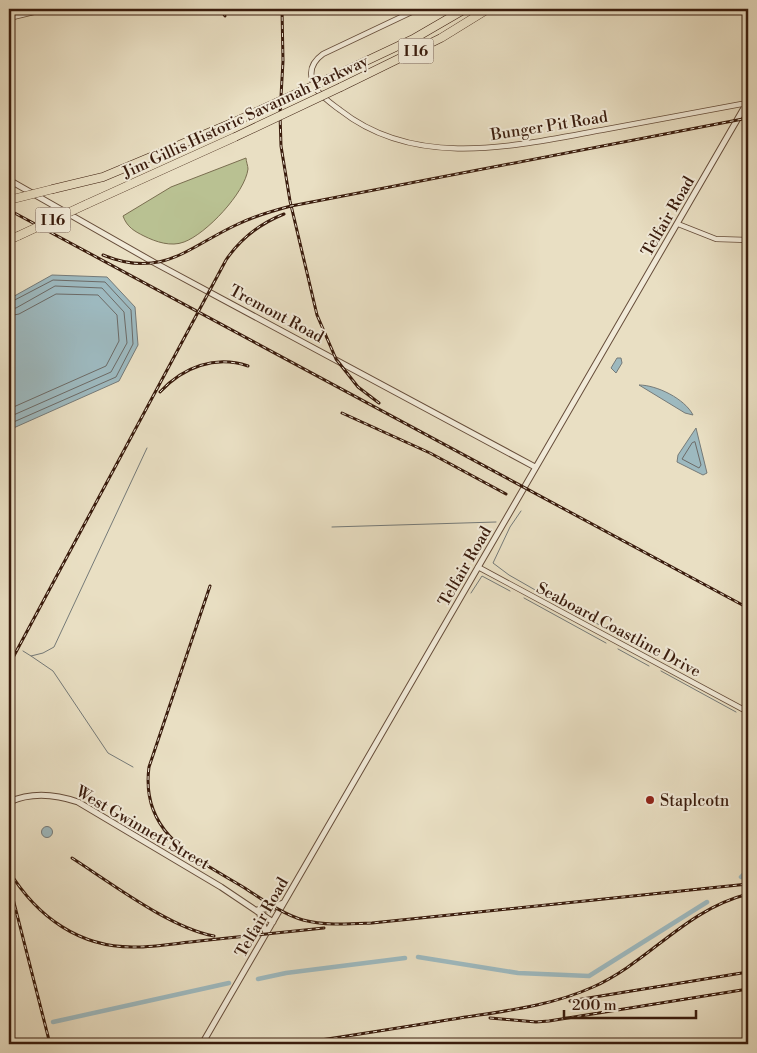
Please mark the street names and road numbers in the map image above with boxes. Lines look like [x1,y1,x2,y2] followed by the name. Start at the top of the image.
[398,38,434,64] road number: I 16
[118,51,372,183] street label: Jim Gillis Historic Savannah Parkway
[488,107,609,145] street label: Bunger Pit Road
[637,173,699,260] street label: Telfair Road
[36,208,70,232] road number: I 16
[226,281,327,347] street label: Tremont Road
[434,523,496,610] street label: Telfair Road
[533,578,704,682] street label: Seaboard Coastline Drive
[71,781,213,874] street label: West Gwinnett Street
[231,874,293,961] street label: Telfair Road

